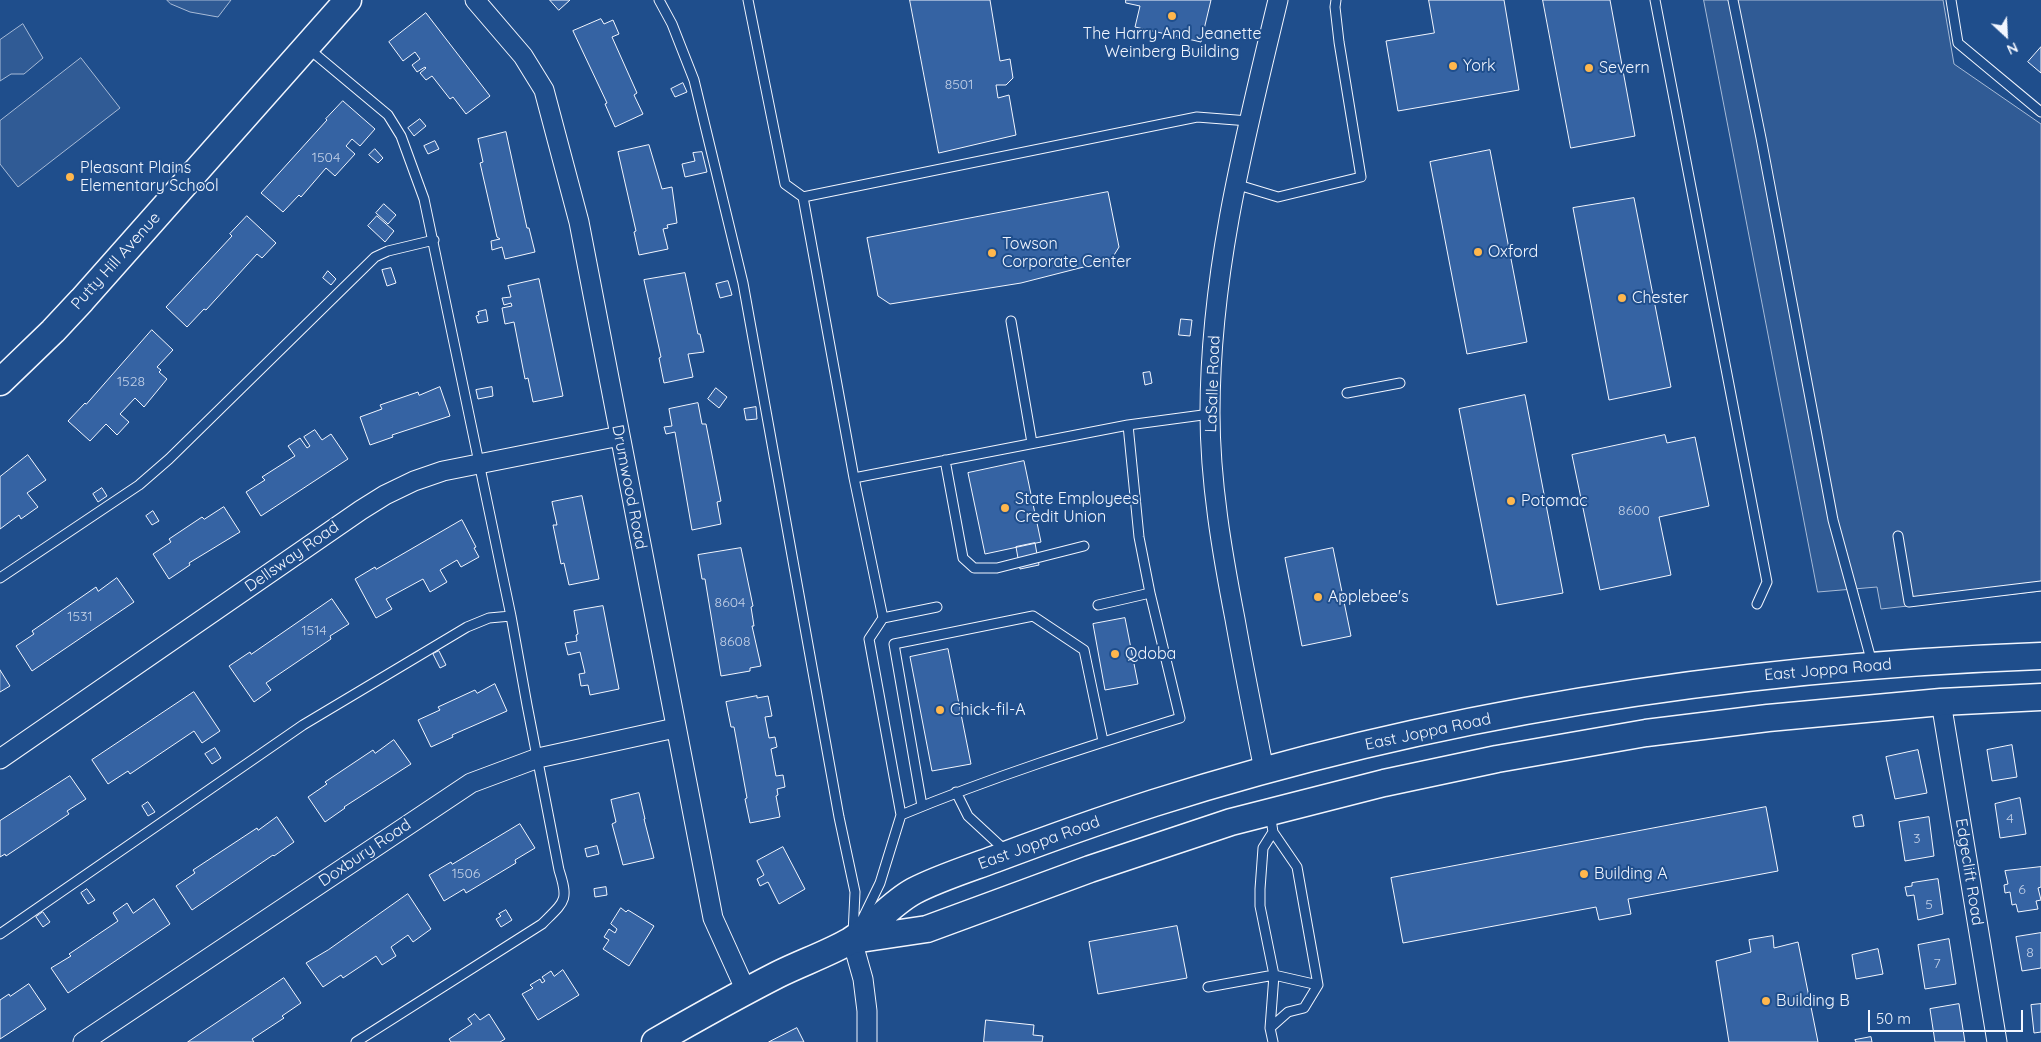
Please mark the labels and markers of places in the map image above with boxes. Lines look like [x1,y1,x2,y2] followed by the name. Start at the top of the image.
[1166,10,1178,22] marker: The Harry And Jeanette Weinberg Building
[1083,24,1261,62] place label: The Harry And Jeanette Weinberg Building
[1463,56,1496,76] place label: York
[1599,58,1650,78] place label: Severn
[1447,60,1459,72] marker: York
[1583,62,1595,74] marker: Severn
[80,158,219,196] place label: Pleasant Plains Elementary School
[64,171,76,183] marker: Pleasant Plains Elementary School
[1002,234,1131,272] place label: Towson Corporate Center
[1488,242,1538,262] place label: Oxford
[1472,246,1484,258] marker: Oxford
[986,247,998,259] marker: Towson Corporate Center
[1632,288,1689,308] place label: Chester
[1616,292,1628,304] marker: Chester
[1015,489,1139,527] place label: State Employees Credit Union
[1521,491,1588,511] place label: Potomac
[1505,495,1517,507] marker: Potomac
[999,502,1011,514] marker: State Employees Credit Union
[1328,587,1409,607] place label: Applebee's
[1312,591,1324,603] marker: Applebee's
[1125,644,1176,664] place label: Qdoba
[1109,648,1121,660] marker: Qdoba
[950,700,1025,720] place label: Chick-fil-A
[934,704,946,716] marker: Chick-fil-A
[1594,864,1668,884] place label: Building A
[1578,868,1590,880] marker: Building A
[1776,991,1850,1011] place label: Building B
[1760,995,1772,1007] marker: Building B

